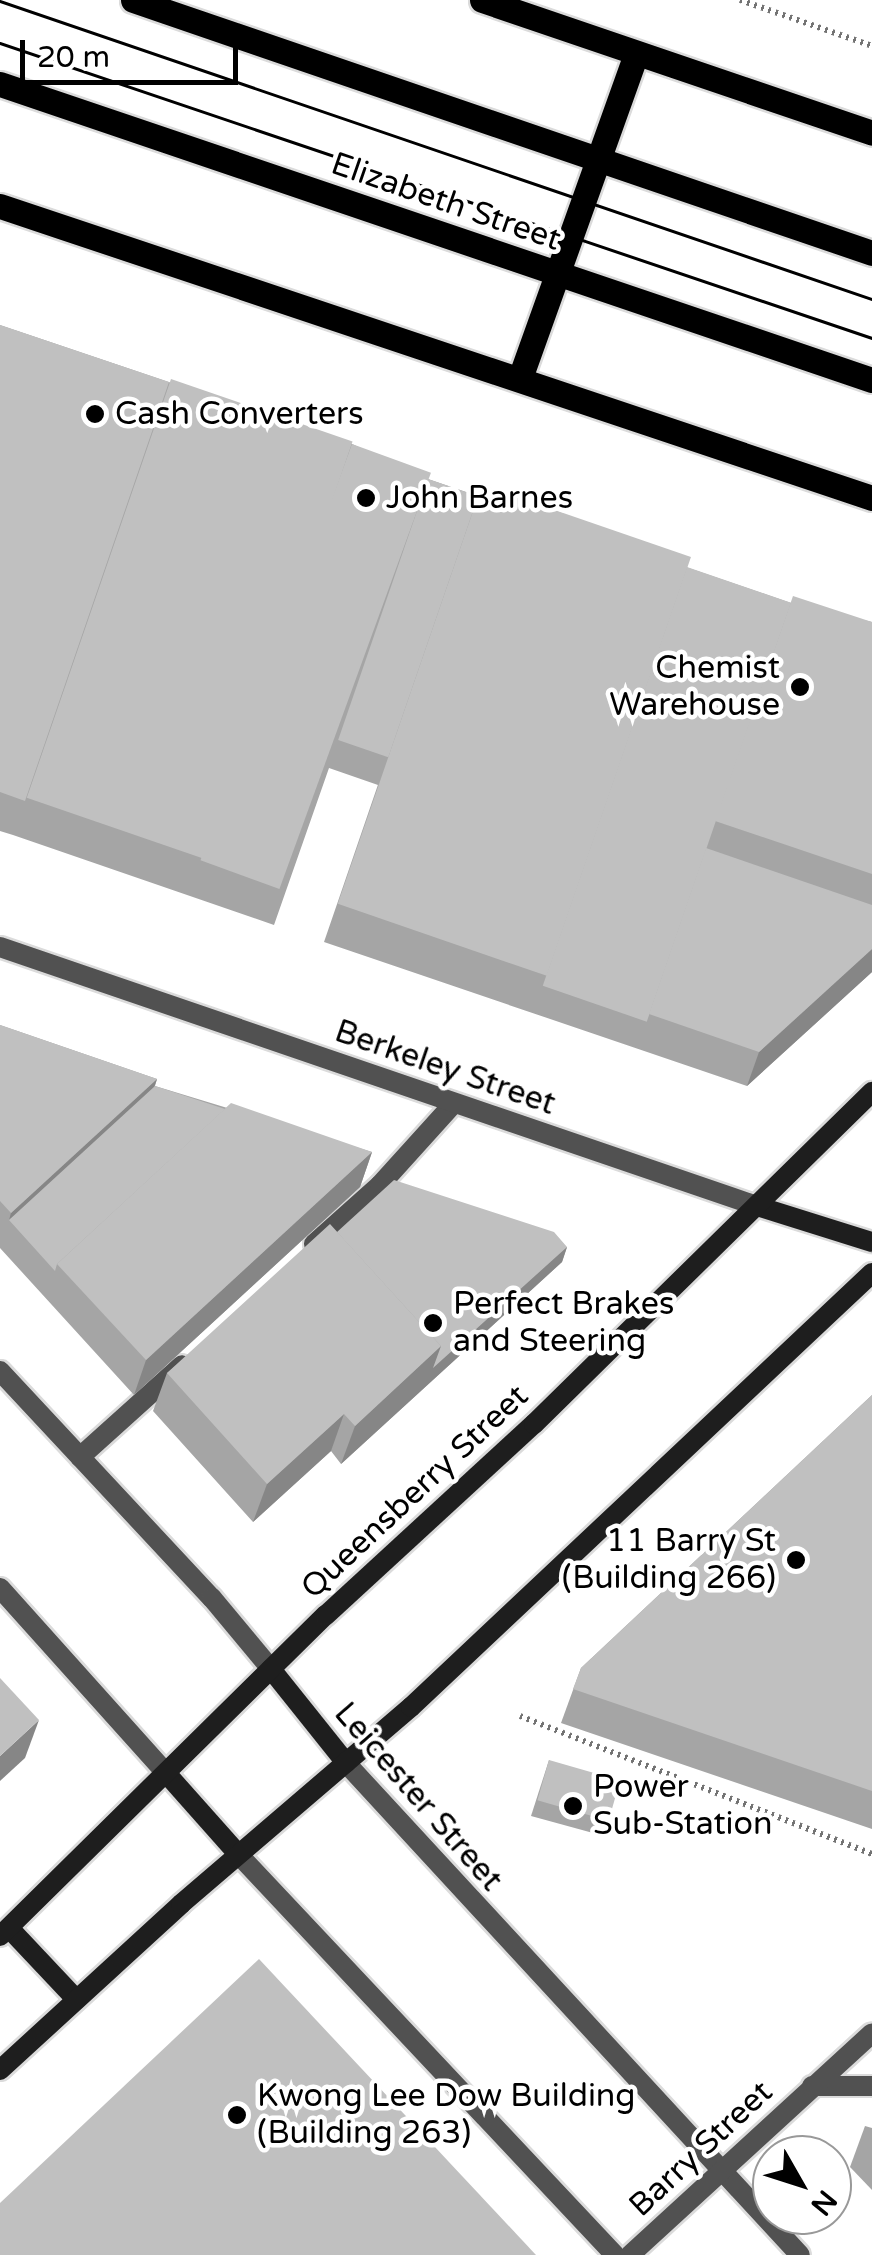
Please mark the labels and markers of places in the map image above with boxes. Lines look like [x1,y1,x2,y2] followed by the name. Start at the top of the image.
[115,395,364,433] place label: Cash Converters
[84,403,106,425] marker: Cash Converters
[386,479,573,517] place label: John Barnes
[355,487,377,509] marker: John Barnes
[609,650,780,725] place label: Chemist Warehouse
[789,676,811,698] marker: Chemist Warehouse
[453,1286,674,1361] place label: Perfect Brakes and Steering
[422,1312,444,1334] marker: Perfect Brakes and Steering
[562,1523,776,1598] place label: 11 Barry St (Building 266)
[785,1549,807,1571] marker: 11 Barry St (Building 266)
[593,1769,773,1844] place label: Power Sub-Station
[562,1795,584,1817] marker: Power Sub-Station
[257,2078,636,2153] place label: Kwong Lee Dow Building (Building 263)
[226,2104,248,2126] marker: Kwong Lee Dow Building (Building 263)

